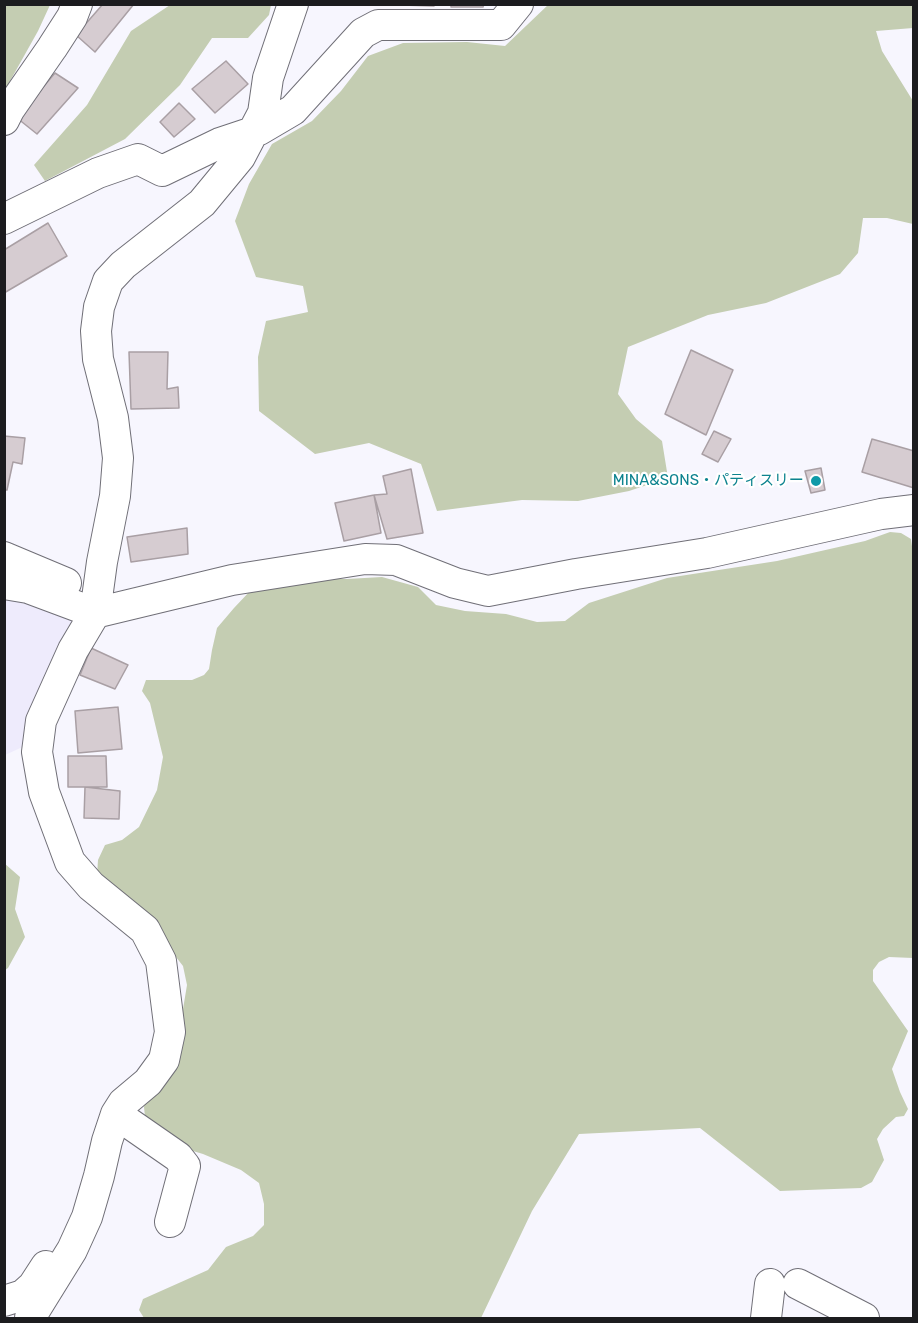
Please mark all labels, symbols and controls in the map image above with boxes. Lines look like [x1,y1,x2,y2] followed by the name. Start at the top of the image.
[613,472,804,490] place label: MINA&SONS・パティスリー
[809,474,823,488] marker: MINA&SONS・パティスリー

